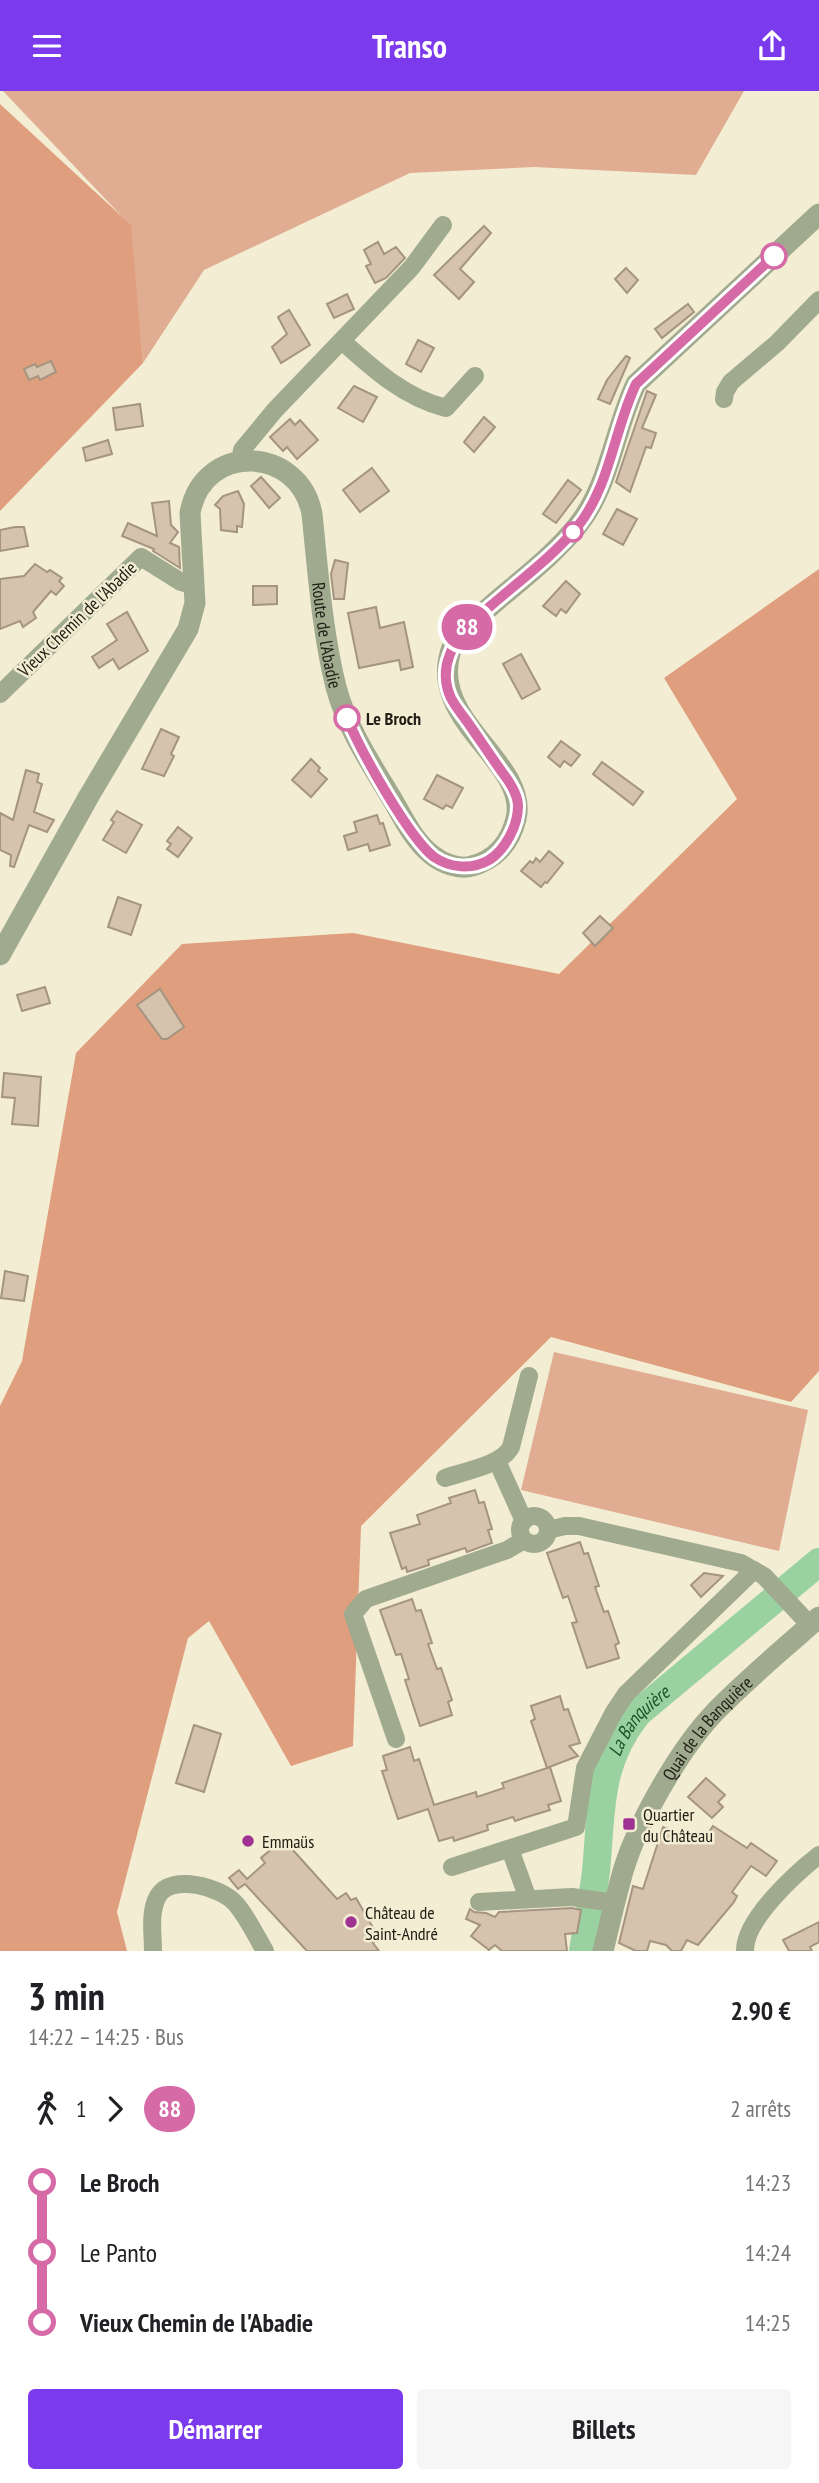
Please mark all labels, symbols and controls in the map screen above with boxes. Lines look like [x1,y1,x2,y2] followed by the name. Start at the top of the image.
[372,25,447,67] text: Transo
[28,27,66,65] icon: menu
[753,27,791,65] icon: share
[761,243,787,269] unlabelled marker
[563,522,583,542] unlabelled marker
[12,556,141,682] street label: Vieux Chemin de l'Abadie
[307,581,347,691] street label: Route de l'Abadie
[435,604,498,650] line badge: 88
[456,611,478,642] text: 88
[334,705,360,731] marker: Le Broch
[366,707,421,730] place label: Le Broch
[657,1671,757,1784] street label: Quai de la Banquière
[602,1679,675,1759] water label: La Banquière
[643,1803,713,1847] place label: Quartier du Château
[621,1816,637,1832] marker: Quartier du Château
[262,1830,314,1853] place label: Emmaüs
[240,1833,256,1849] marker: Emmaüs
[365,1901,438,1945] place label: Château de Saint-André
[343,1914,359,1930] marker: Château de Saint-André
[28,1971,105,2020] text: 3 min
[730,1994,791,2027] text: 2.90 €
[28,2022,184,2051] text: 14:22 – 14:25 · Bus
[28,2090,66,2128] icon: walk
[96,2090,134,2128] icon: forward
[158,2093,181,2124] text: 88
[76,2094,86,2123] text: 1
[730,2094,791,2123] text: 2 arrêts
[80,2166,160,2199] text: Le Broch
[745,2168,791,2197] text: 14:23
[80,2236,157,2269] text: Le Panto
[745,2238,791,2267] text: 14:24
[80,2306,313,2339] text: Vieux Chemin de l'Abadie
[745,2308,791,2337] text: 14:25
[28,2389,403,2469] button: Démarrer
[417,2389,791,2469] button: Billets

